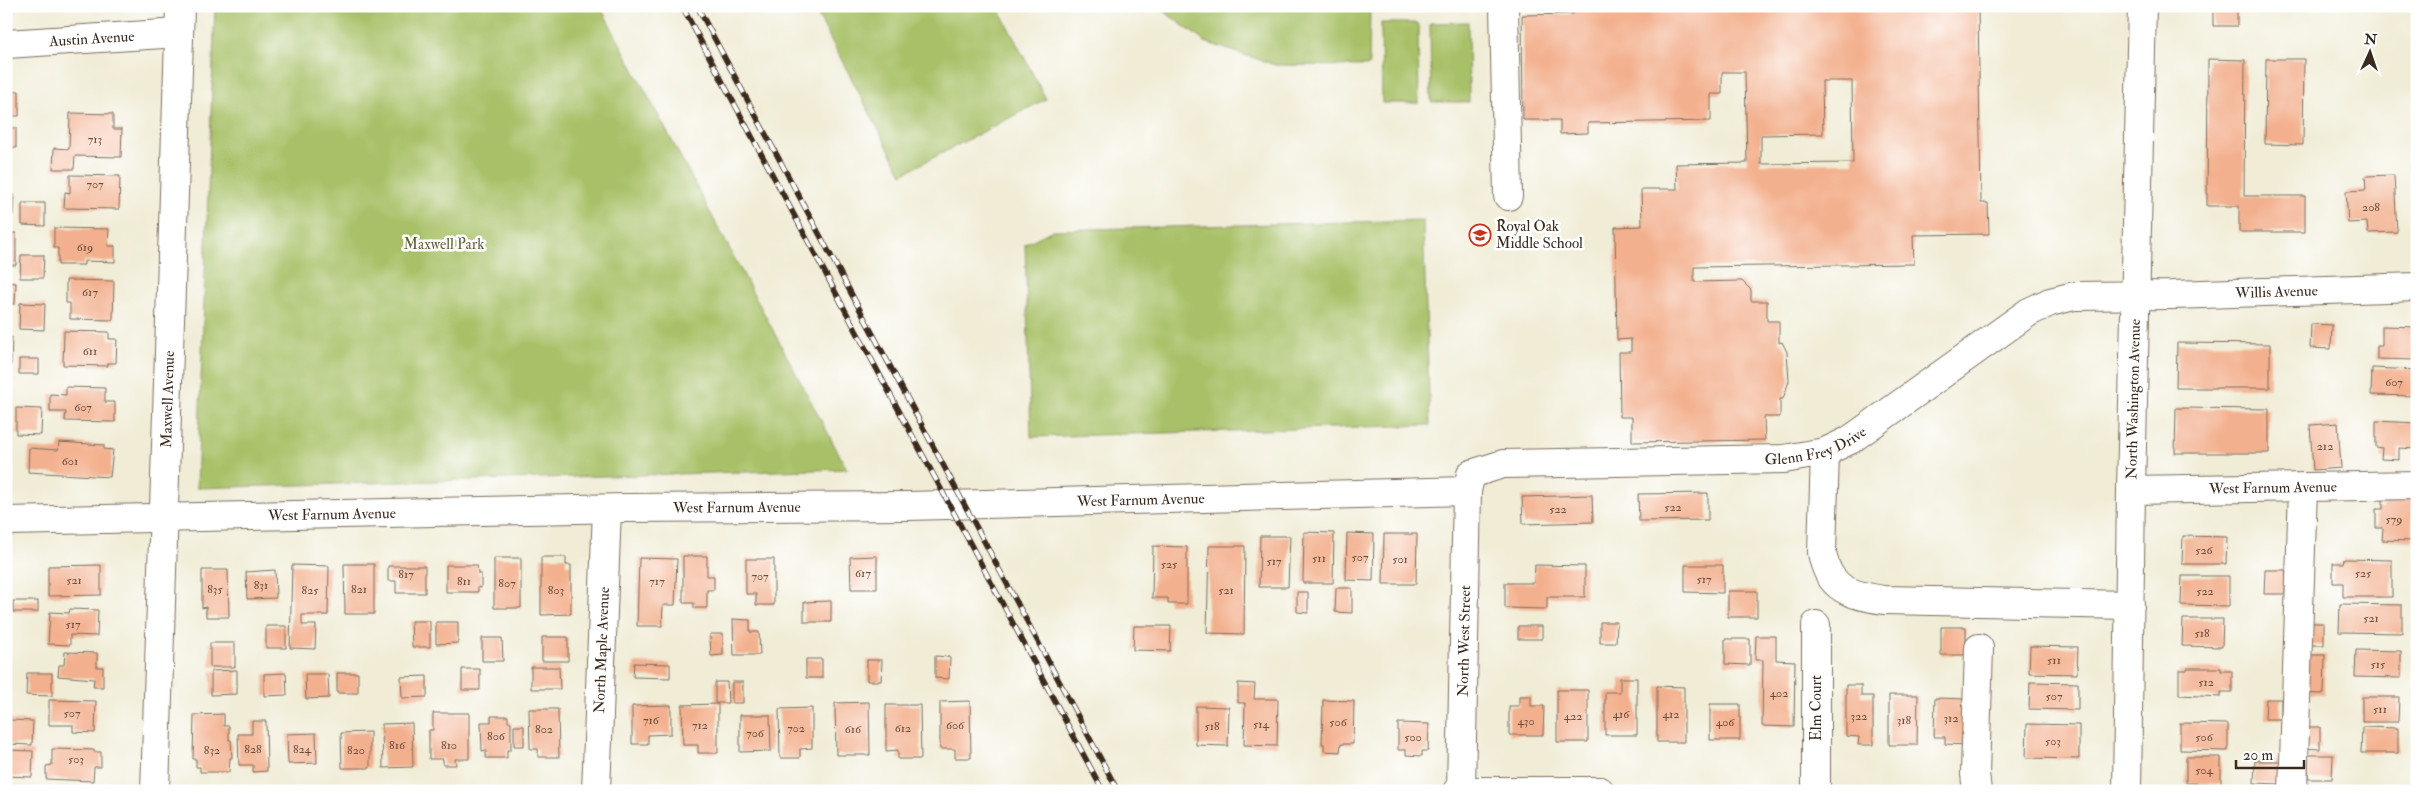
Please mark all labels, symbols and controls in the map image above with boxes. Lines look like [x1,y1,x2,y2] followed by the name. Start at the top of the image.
[48,27,135,51] street label: Austin Avenue
[2346,28,2396,78] north arrow
[2363,31,2378,48] text: N
[88,132,102,147] house number: 713
[86,177,104,192] house number: 707
[2362,200,2380,215] house number: 208
[1496,217,1583,253] place label: Royal Oak Middle School
[1468,223,1492,247] school or university icon: Royal Oak Middle School
[404,235,484,254] park label: Maxwell Park
[77,240,93,255] house number: 619
[2234,281,2318,303] street label: Willis Avenue
[82,285,98,300] house number: 617
[2122,319,2145,480] street label: North Washington Avenue
[83,344,97,359] house number: 611
[157,350,179,448] street label: Maxwell Avenue
[2385,375,2403,390] house number: 607
[74,400,92,415] house number: 607
[1765,422,1870,469] street label: Glenn Frey Drive
[2317,439,2333,454] house number: 212
[62,454,78,469] house number: 601
[2208,477,2337,499] street label: West Farnum Avenue
[1076,489,1205,511] street label: West Farnum Avenue
[672,498,801,518] street label: West Farnum Avenue
[1664,500,1682,515] house number: 522
[1549,502,1567,517] house number: 522
[267,504,396,526] street label: West Farnum Avenue
[2386,512,2402,527] house number: 579
[2195,543,2214,558] house number: 526
[1352,550,1369,565] house number: 507
[1312,551,1326,566] house number: 511
[1392,552,1408,567] house number: 501
[1266,554,1282,569] house number: 517
[1161,557,1178,572] house number: 525
[855,566,871,581] house number: 617
[2355,566,2372,581] house number: 525
[398,567,414,582] house number: 817
[751,569,769,584] house number: 707
[1696,572,1712,587] house number: 517
[66,573,82,588] house number: 521
[457,574,471,589] house number: 811
[649,574,665,589] house number: 717
[498,576,516,591] house number: 807
[254,578,268,593] house number: 831
[207,582,223,597] house number: 835
[351,582,367,597] house number: 821
[302,583,319,598] house number: 825
[548,583,564,598] house number: 803
[1218,583,1234,598] house number: 521
[2196,584,2214,599] house number: 522
[1454,585,1475,697] street label: North West Street
[590,586,614,714] street label: North Maple Avenue
[2363,611,2379,626] house number: 521
[65,617,81,632] house number: 517
[2194,626,2210,641] house number: 518
[2047,653,2061,668] house number: 511
[2371,657,2386,672] house number: 515
[1807,675,1826,741] street label: Elm Court
[2198,675,2214,690] house number: 512
[1770,686,1788,701] house number: 402
[2046,689,2063,704] house number: 507
[2373,702,2387,717] house number: 511
[64,706,81,721] house number: 507
[1613,707,1630,722] house number: 416
[1663,707,1679,722] house number: 412
[1564,709,1582,724] house number: 422
[1851,709,1867,724] house number: 322
[1944,711,1958,726] house number: 312
[643,713,660,728] house number: 716
[1897,713,1912,728] house number: 318
[1517,714,1535,729] house number: 430
[1329,715,1348,730] house number: 506
[1716,715,1735,730] house number: 406
[1253,717,1270,732] house number: 514
[692,718,708,733] house number: 712
[946,718,965,733] house number: 606
[1204,719,1220,734] house number: 518
[787,721,805,736] house number: 702
[895,721,911,736] house number: 612
[535,722,553,737] house number: 802
[845,722,862,737] house number: 616
[746,726,765,741] house number: 706
[487,729,506,744] house number: 806
[1404,730,1422,745] house number: 500
[2195,730,2214,745] house number: 506
[2045,734,2061,749] house number: 503
[2236,737,2303,769] scale bar
[389,738,406,753] house number: 816
[441,738,457,753] house number: 810
[244,742,262,757] house number: 828
[293,742,312,757] house number: 824
[204,743,220,758] house number: 832
[347,743,365,758] house number: 820
[2243,746,2273,765] text: 20 m
[68,752,84,767] house number: 503
[2195,763,2213,778] house number: 504

